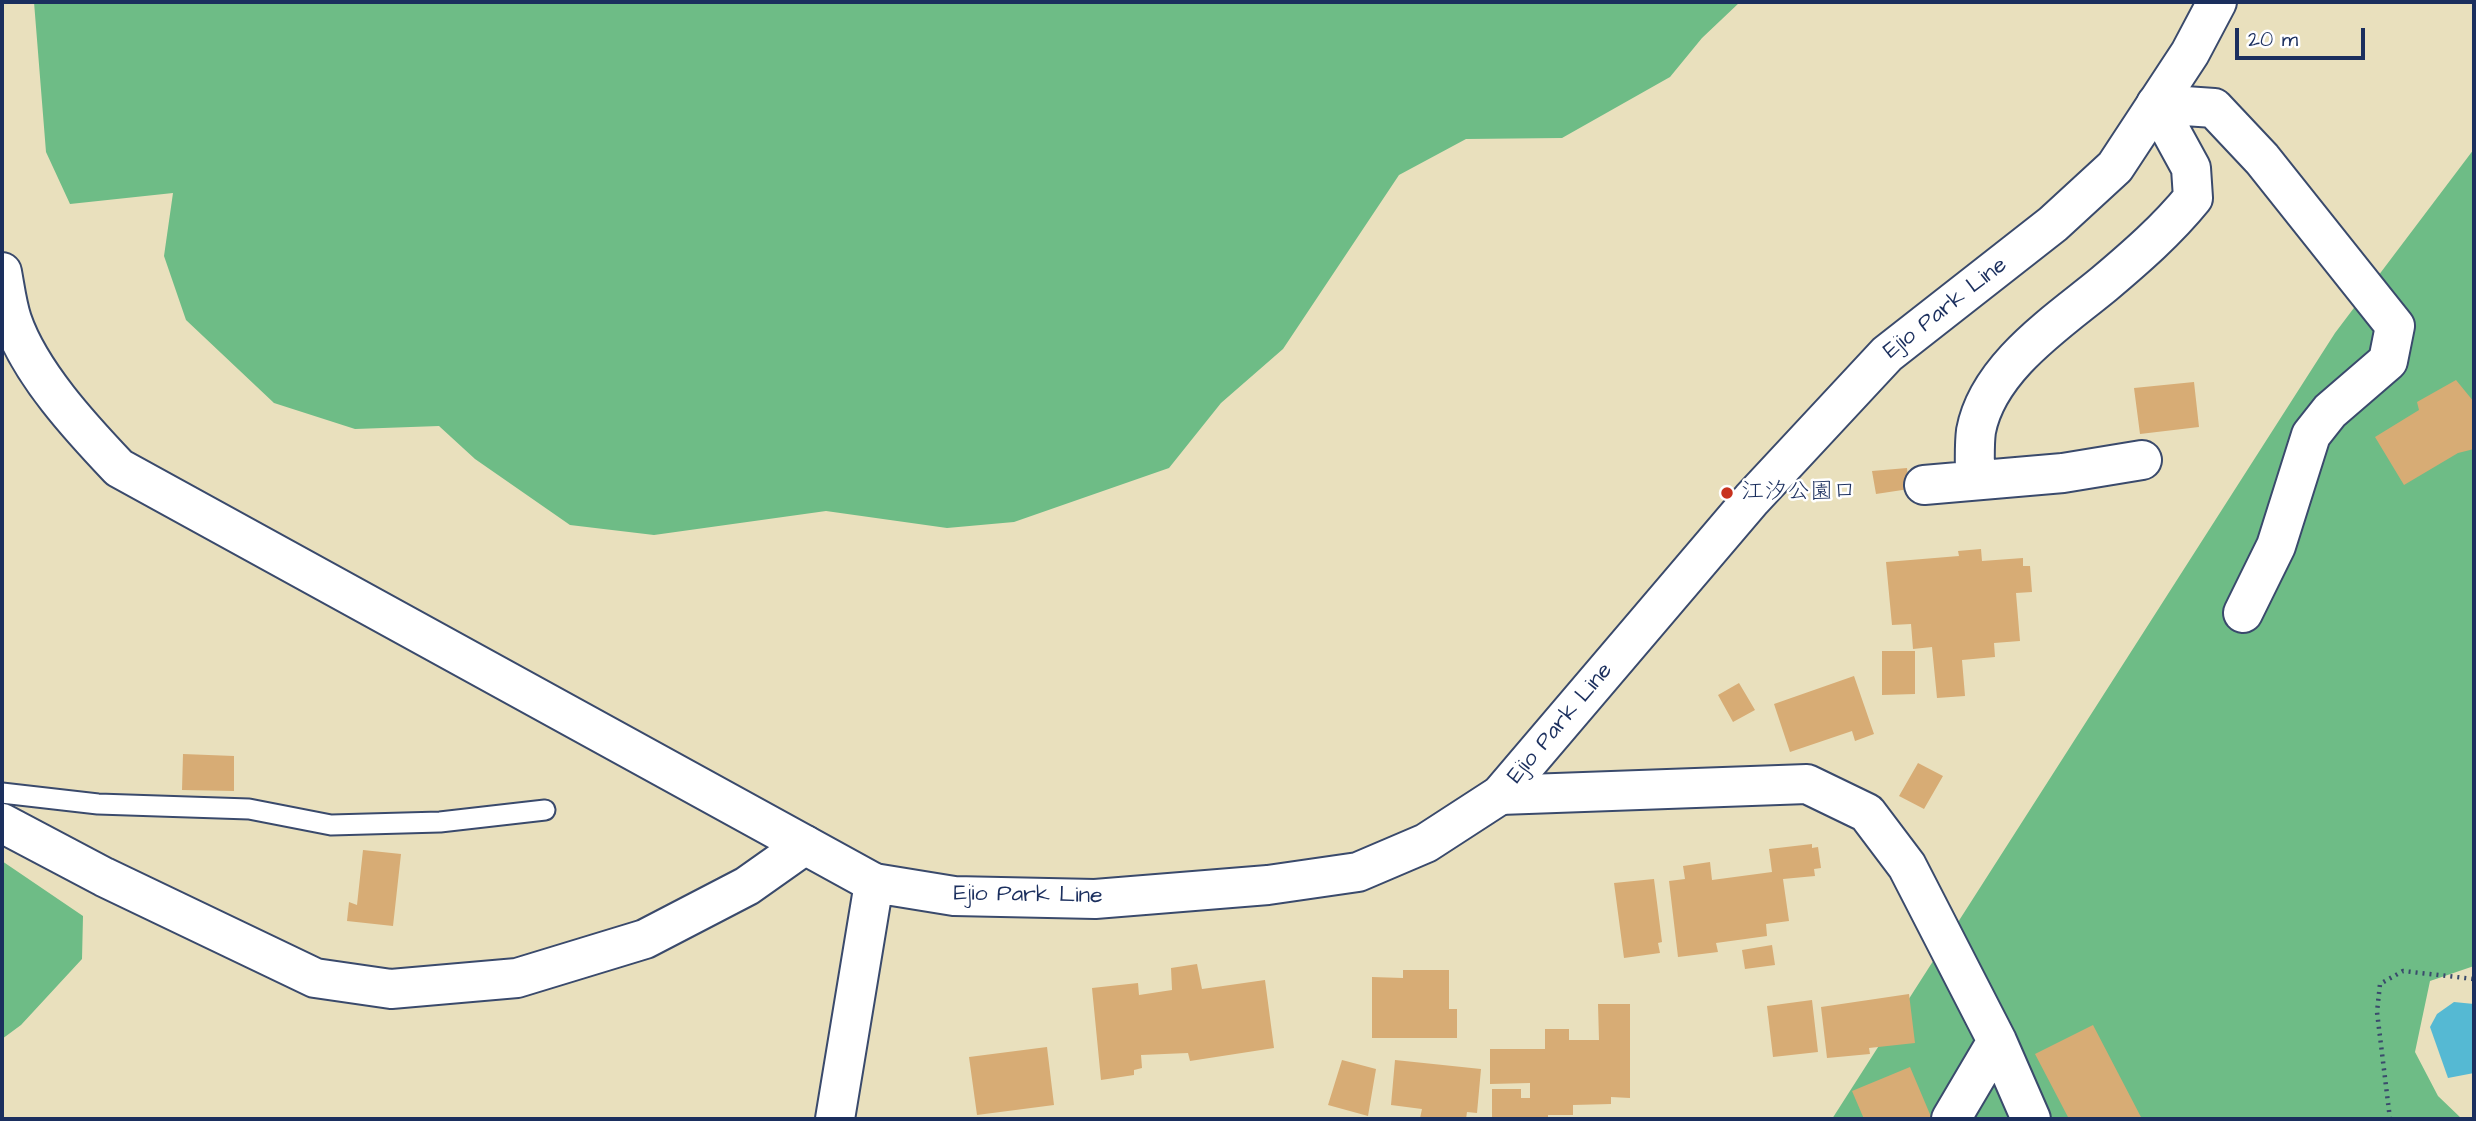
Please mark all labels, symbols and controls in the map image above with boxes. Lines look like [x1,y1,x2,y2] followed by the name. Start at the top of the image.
[2238,14,2368,58] scale bar
[2248,25,2298,54] text: 20 m
[1879,252,2013,366] street label: Ejio Park Line
[1741,479,1856,507] place label: 江汐公園口
[1719,485,1735,501] marker: 江汐公園口
[1503,658,1619,790] street label: Ejio Park Line
[953,881,1103,911] street label: Ejio Park Line

